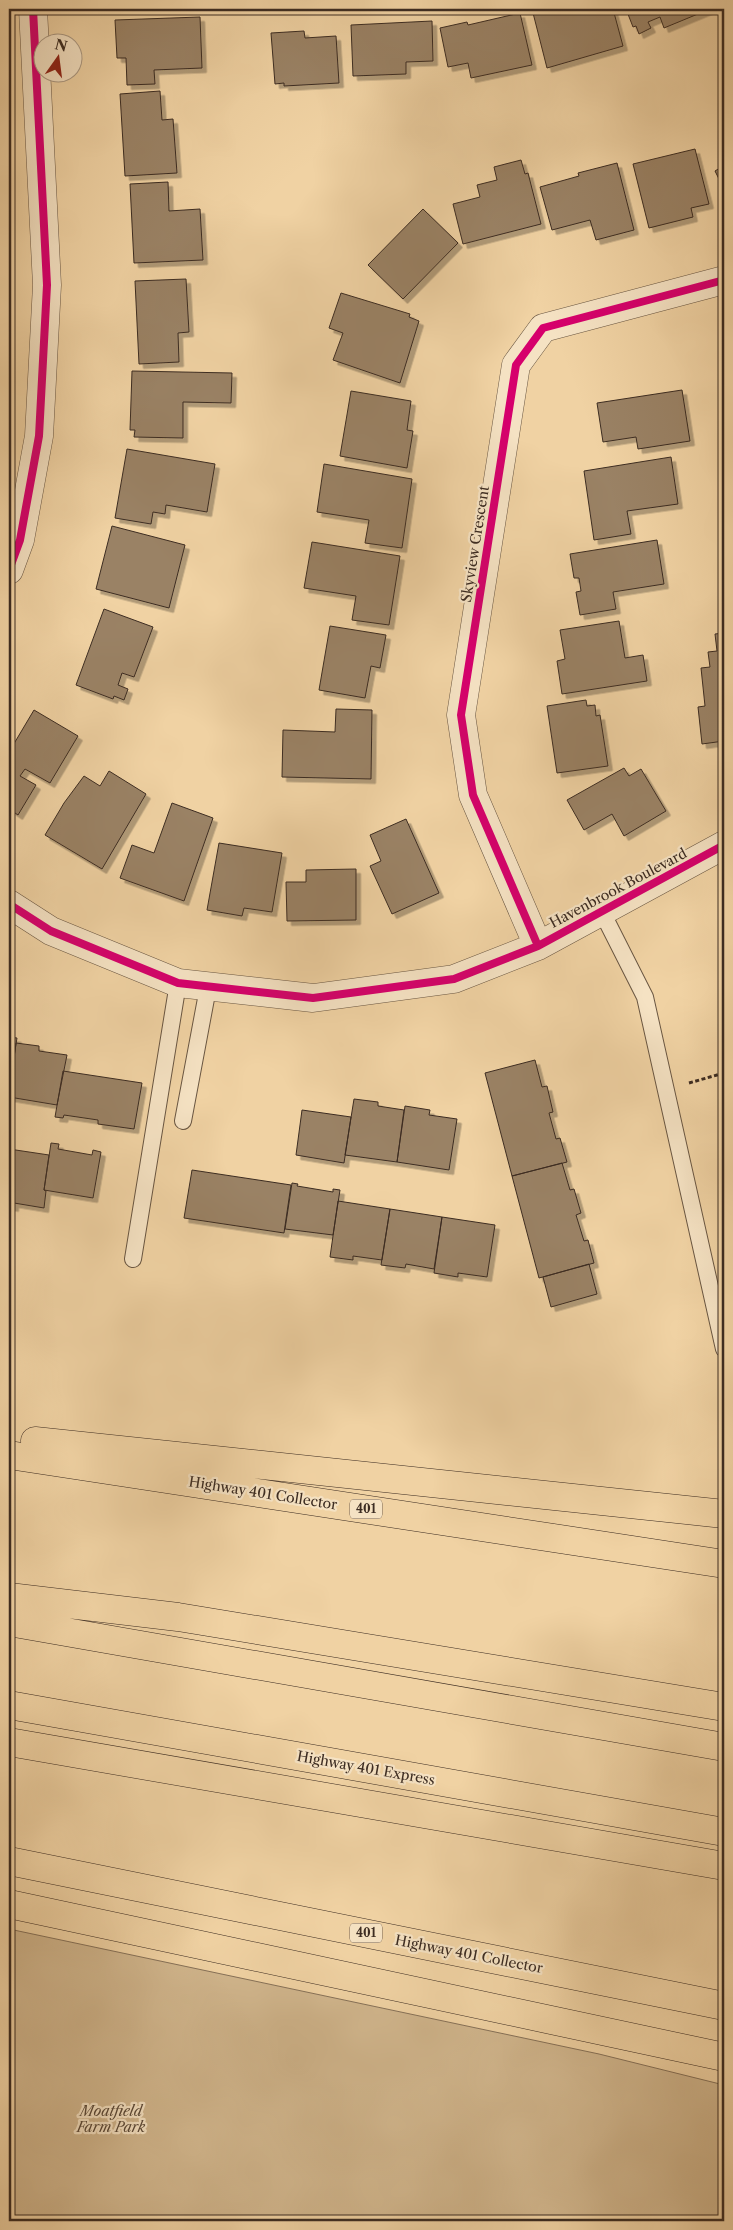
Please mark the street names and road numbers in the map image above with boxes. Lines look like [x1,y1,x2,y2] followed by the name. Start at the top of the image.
[457,484,493,604] street label: Skyview Crescent
[546,844,690,932] street label: Havenbrook Boulevard
[187,1472,339,1514] street label: Highway 401 Collector
[350,1500,382,1518] road number: 401
[295,1747,437,1789] street label: Highway 401 Express
[350,1924,382,1942] road number: 401
[394,1931,545,1977] street label: Highway 401 Collector

